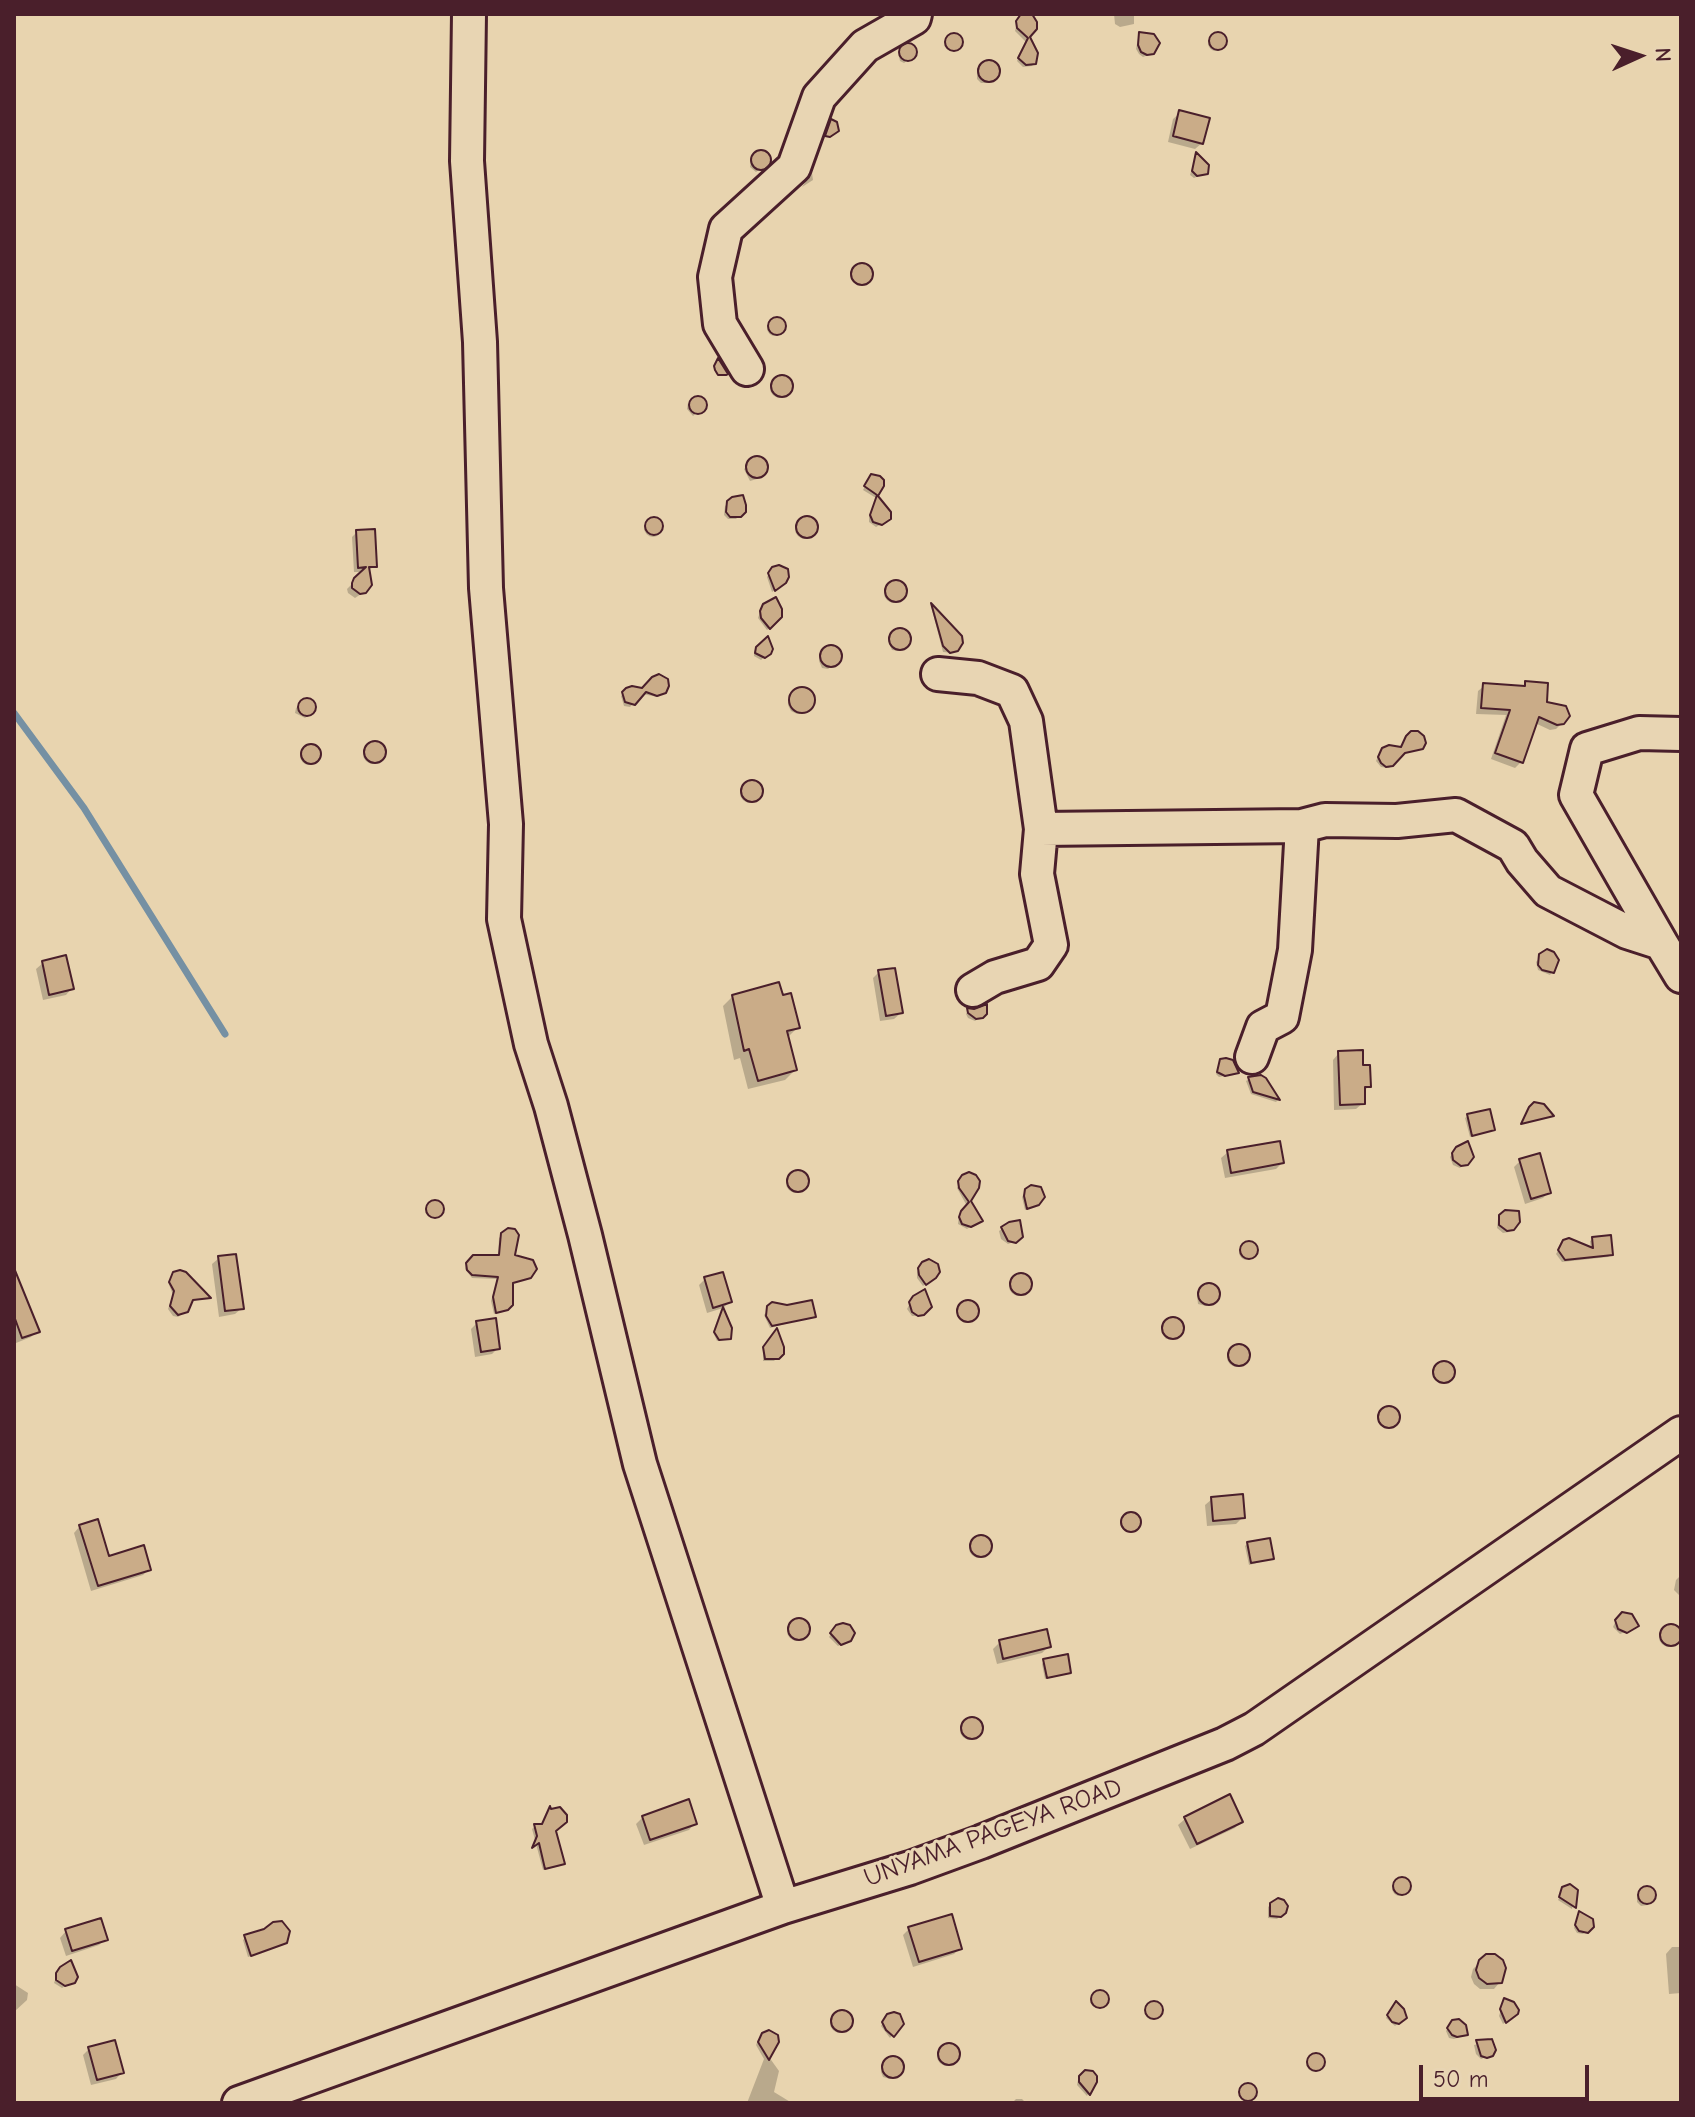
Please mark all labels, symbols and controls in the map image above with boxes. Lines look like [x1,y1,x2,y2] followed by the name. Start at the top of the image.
[1599,16,1679,96] north arrow
[1650,47,1676,63] text: N
[860,1772,1126,1894] street label: UNYAMA PAGEYA ROAD
[1423,2049,1593,2099] scale bar
[1433,2065,1489,2093] text: 50 m

